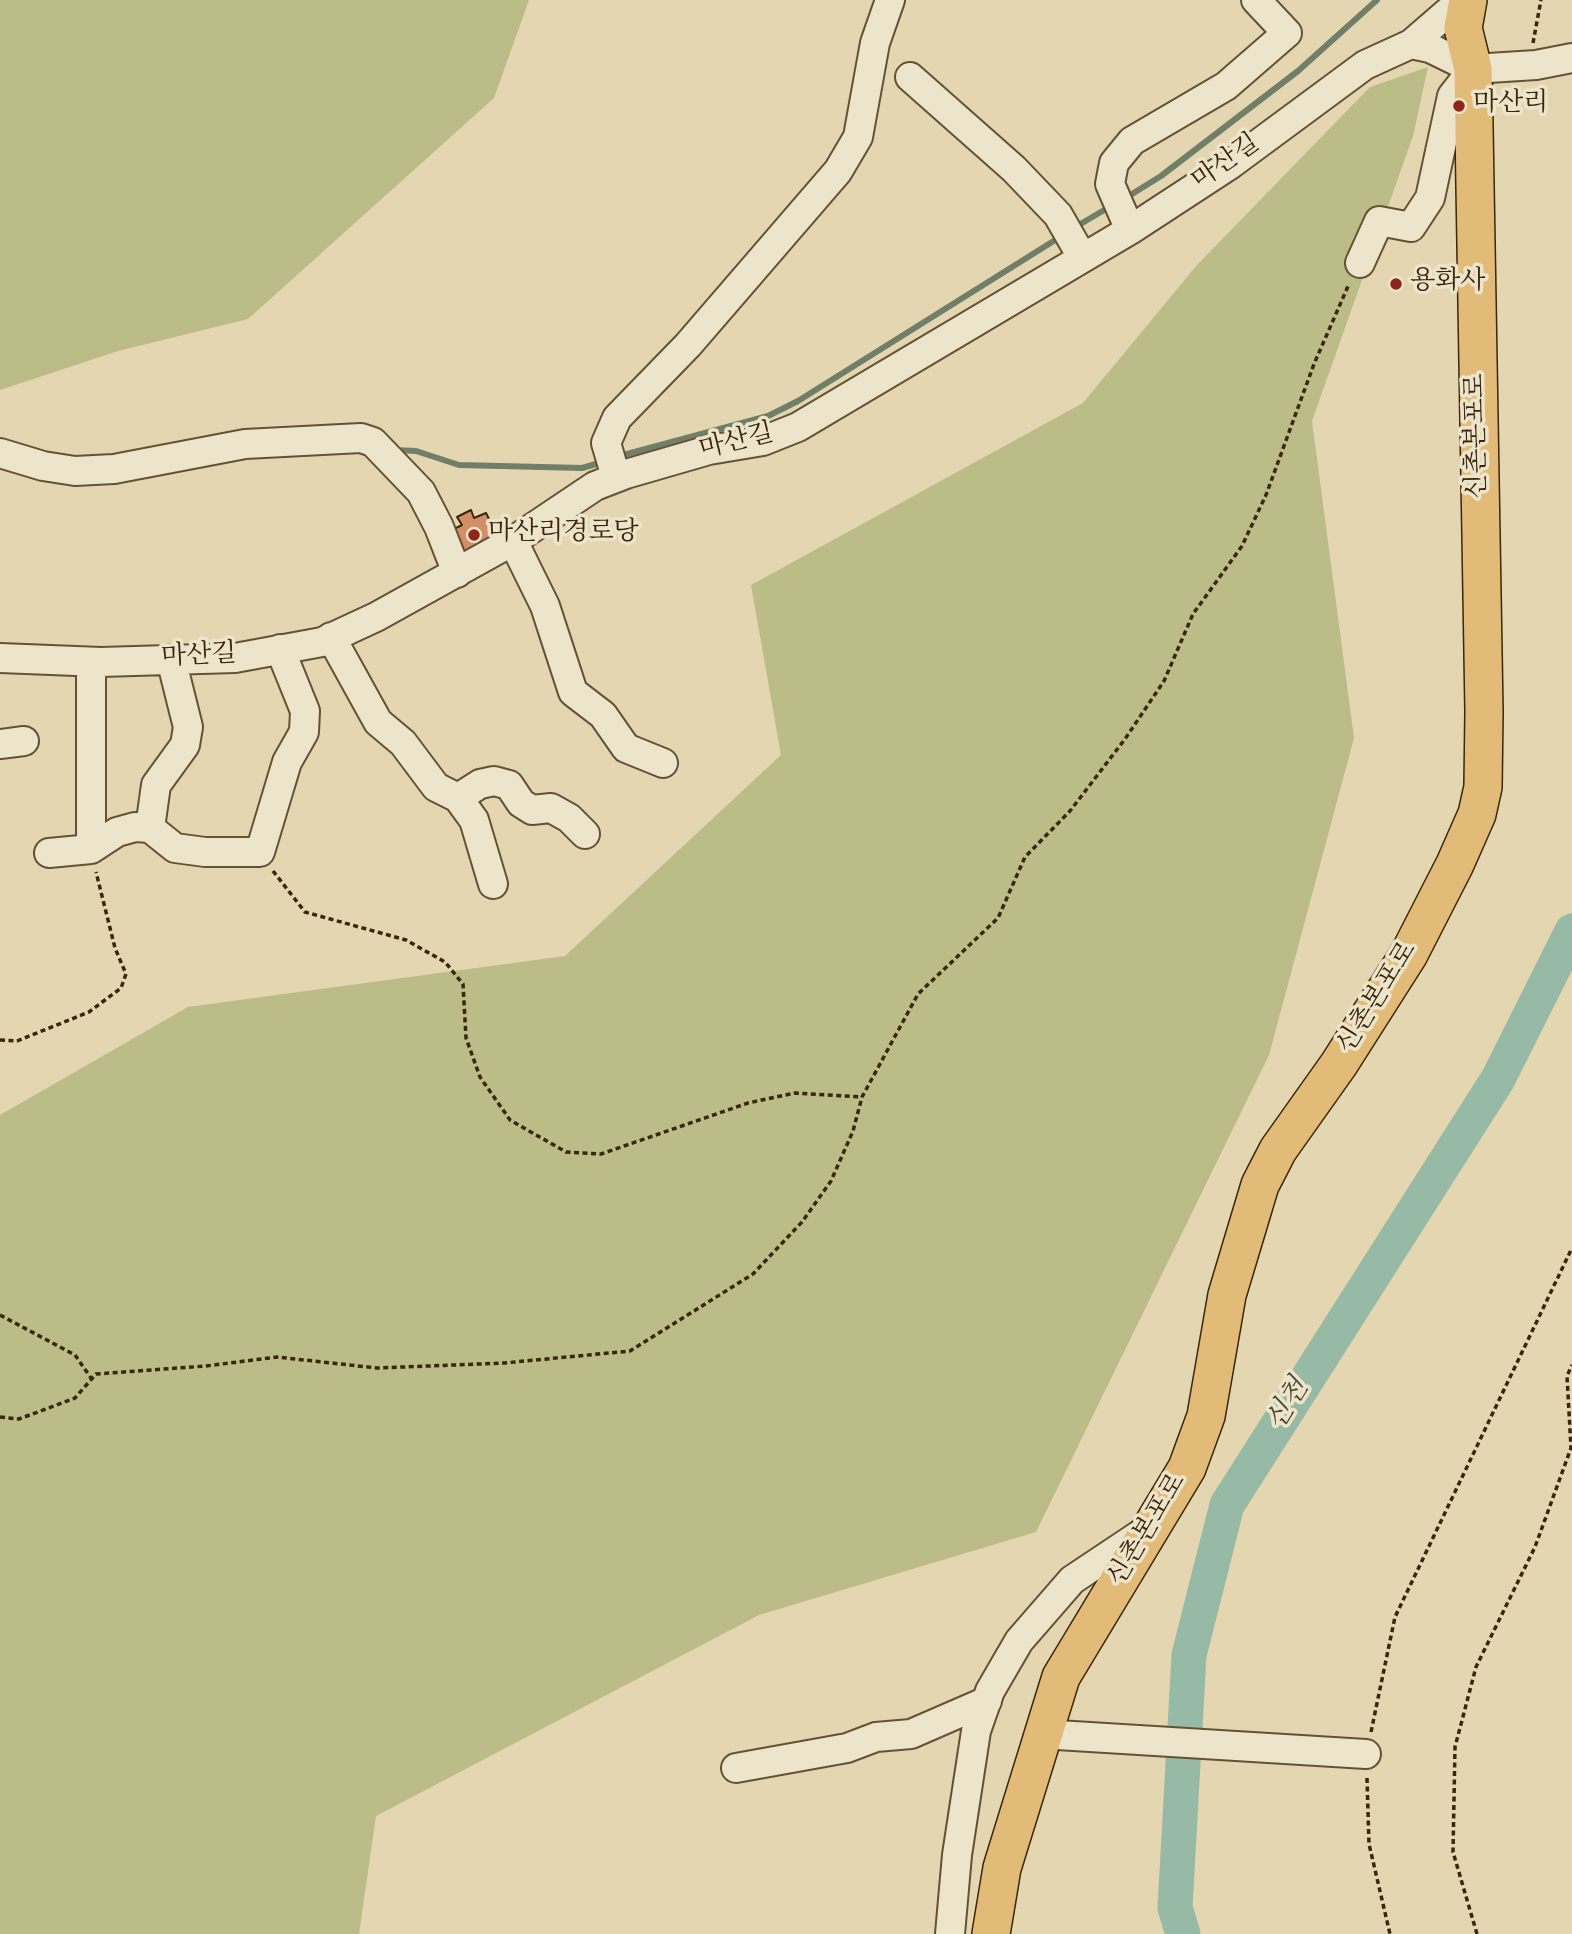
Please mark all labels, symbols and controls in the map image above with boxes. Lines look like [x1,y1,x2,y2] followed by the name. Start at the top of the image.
[1473,90,1548,122] place label: 마산리
[1451,98,1467,114] marker: 마산리
[1187,130,1267,198] street label: 마산길
[1410,268,1485,300] place label: 용화사
[1388,276,1404,292] marker: 용화사
[1462,373,1496,499] street label: 신촌본포로
[697,420,777,468] street label: 마산길
[488,519,639,551] place label: 마산리경로당
[466,527,482,543] marker: 마산리경로당
[161,640,237,676] street label: 마산길
[1332,937,1426,1061] street label: 신촌본포로
[1261,1374,1319,1438] water label: 신천
[1103,1469,1195,1593] street label: 신촌본포로

